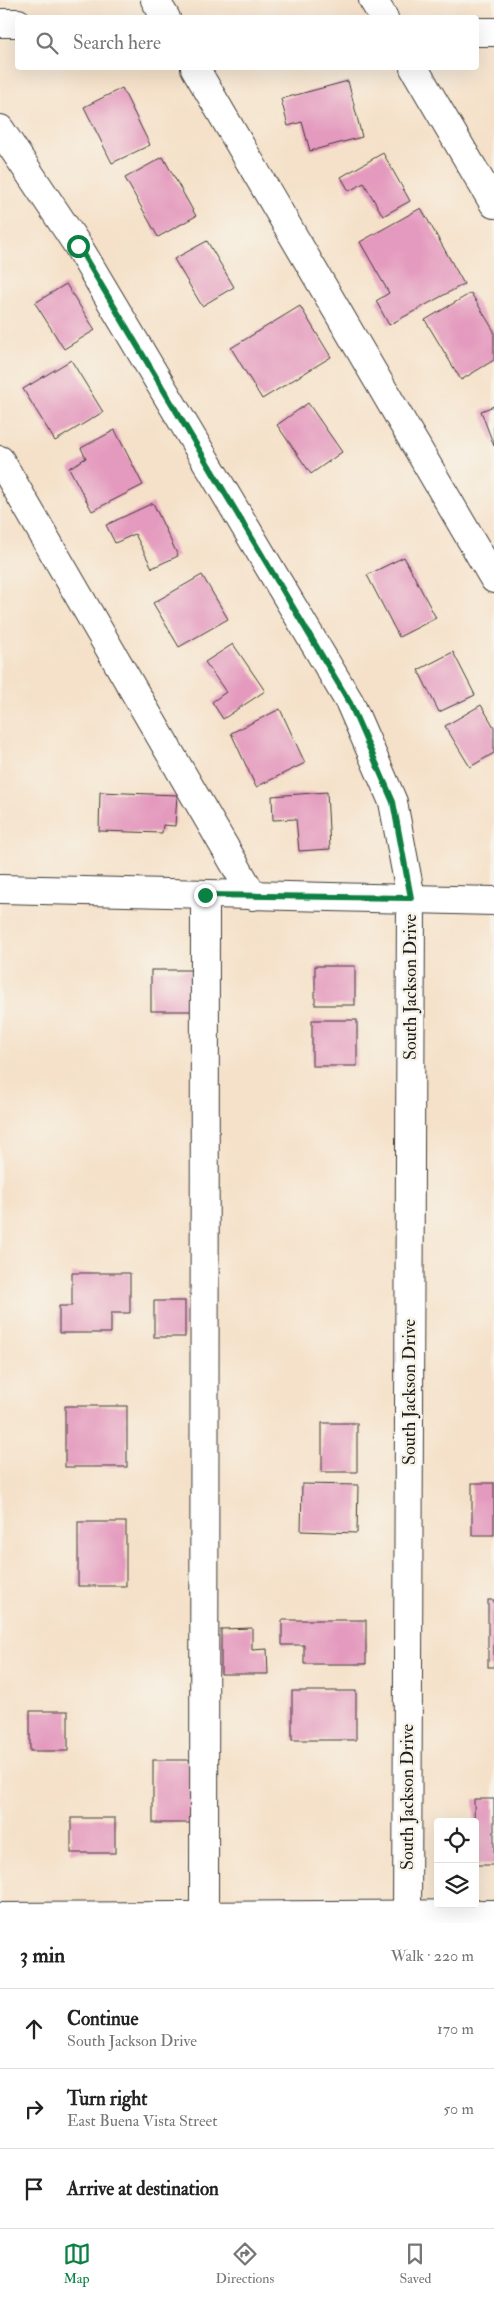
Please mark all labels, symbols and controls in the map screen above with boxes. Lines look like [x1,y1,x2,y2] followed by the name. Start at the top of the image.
[15,15,479,70] search box
[33,29,61,57] icon: search
[73,31,161,55] text: Search here
[67,235,90,258] route start
[194,884,217,907] route end
[399,913,422,1060] street label: South Jackson Drive
[398,1318,421,1465] street label: South Jackson Drive
[396,1723,419,1870] street label: South Jackson Drive
[434,1818,479,1908] map controls
[434,1818,479,1863] button: locate
[434,1863,479,1908] button: layers
[20,1942,65,1969] text: 3 min
[391,1946,474,1966] text: Walk · 220 m
[67,2007,138,2031] text: Continue
[20,2015,48,2043] icon: ahead
[437,2019,474,2039] text: 170 m
[67,2031,197,2051] text: South Jackson Drive
[67,2087,147,2111] text: Turn right
[20,2095,48,2123] icon: right
[443,2099,474,2119] text: 50 m
[67,2111,217,2131] text: East Buena Vista Street
[20,2175,48,2203] icon: arrive
[67,2177,219,2201] text: Arrive at destination
[63,2240,91,2287] tab: Map
[216,2240,274,2287] tab: Directions
[399,2240,431,2287] tab: Saved

